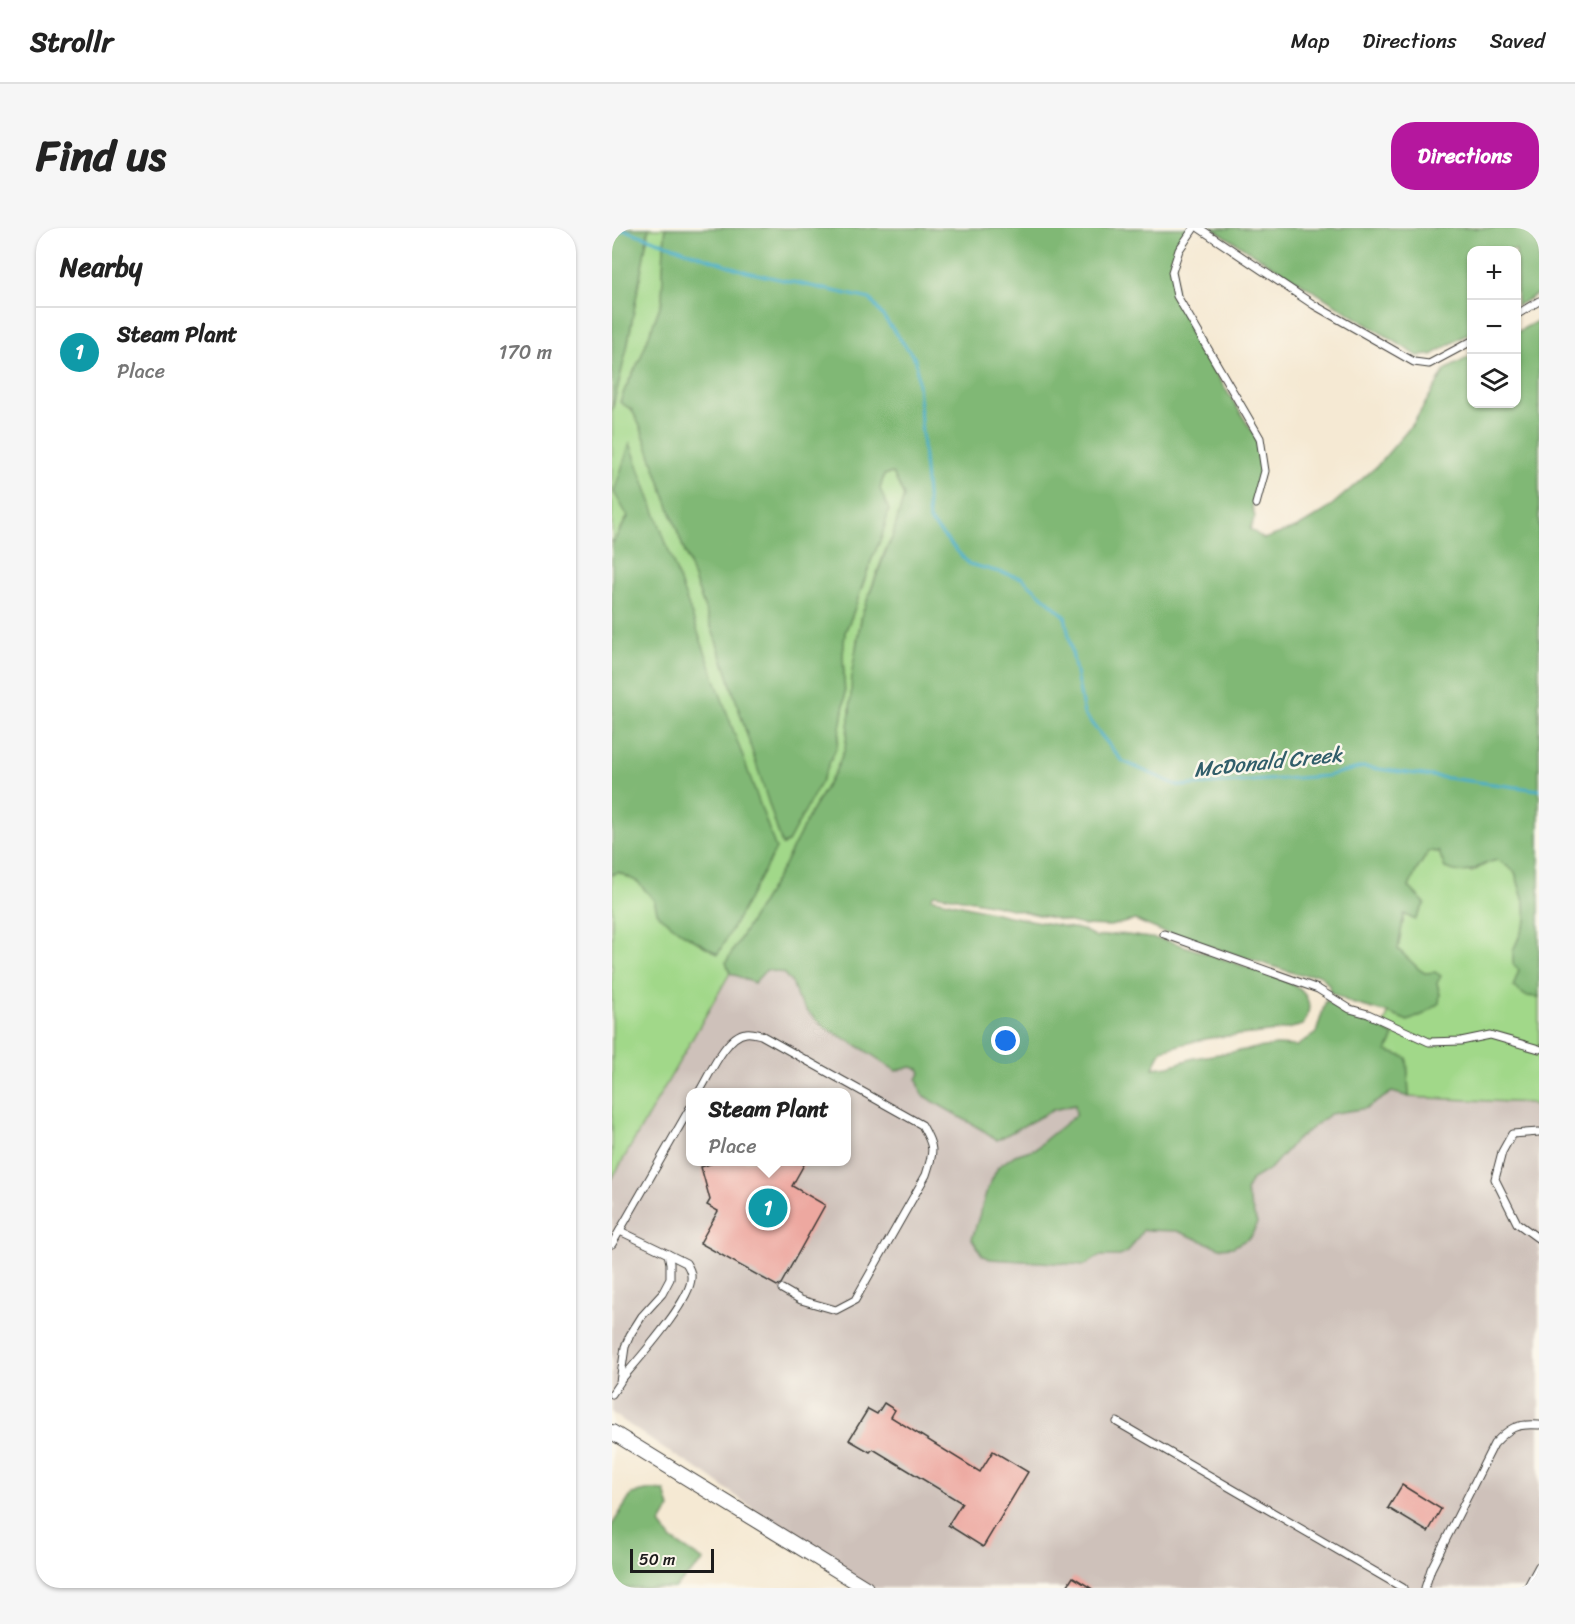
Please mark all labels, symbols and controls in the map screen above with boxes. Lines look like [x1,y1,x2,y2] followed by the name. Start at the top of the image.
[30,17,113,66] text: Strollr
[1291,22,1329,60] text: Map
[1362,22,1457,60] text: Directions
[1490,22,1545,60] text: Saved
[36,119,166,193] text: Find us
[1391,122,1539,190] button: Directions
[60,244,142,290] text: Nearby
[1467,246,1521,408] map controls
[1467,246,1521,300] button: +
[1467,300,1521,354] button: −
[117,315,237,354] text: Steam Plant
[75,335,84,370] text: 1
[499,335,552,370] text: 170 m
[117,354,165,389] text: Place
[1467,354,1521,408] button: layers
[1192,735,1346,789] water label: McDonald Creek
[991,1026,1020,1055] your location
[686,1088,851,1166] popup
[708,1090,829,1129] text: Steam Plant
[708,1129,757,1164] text: Place
[748,1186,788,1230] pin: 1
[639,1545,675,1574] text: 50 m
[630,1546,714,1574] scale bar

